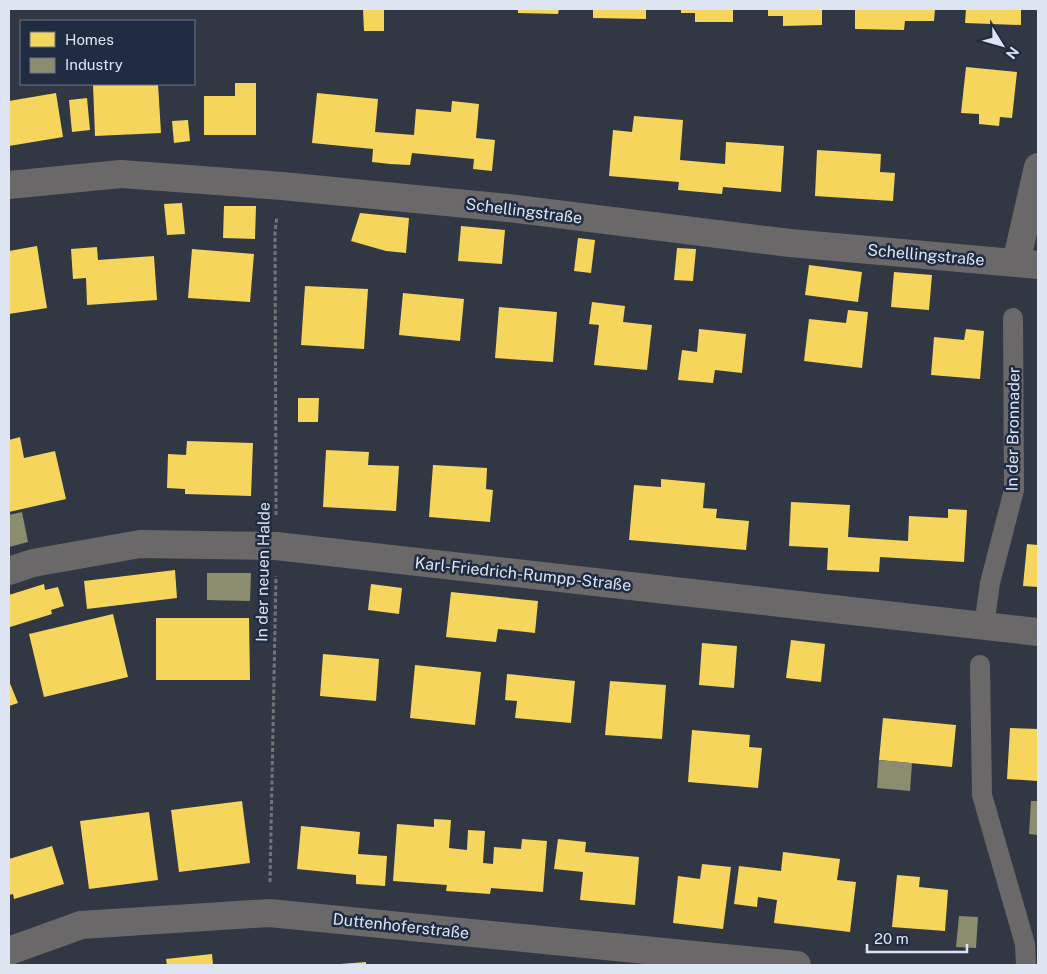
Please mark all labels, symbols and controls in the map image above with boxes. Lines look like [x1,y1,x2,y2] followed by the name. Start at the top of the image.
[20,20,195,85] legend
[977,20,1027,70] north arrow
[65,31,114,48] text: Homes
[1003,44,1022,62] text: N
[65,56,123,73] text: Industry
[465,194,583,228] street label: Schellingstraße
[867,240,985,270] street label: Schellingstraße
[1002,367,1024,491] street label: In der Bronnader
[252,502,274,642] street label: In der neuen Halde
[414,553,632,595] street label: Karl-Friedrich-Rumpp-Straße
[332,909,470,943] street label: Duttenhoferstraße
[867,922,967,954] scale bar
[874,930,909,947] text: 20 m

